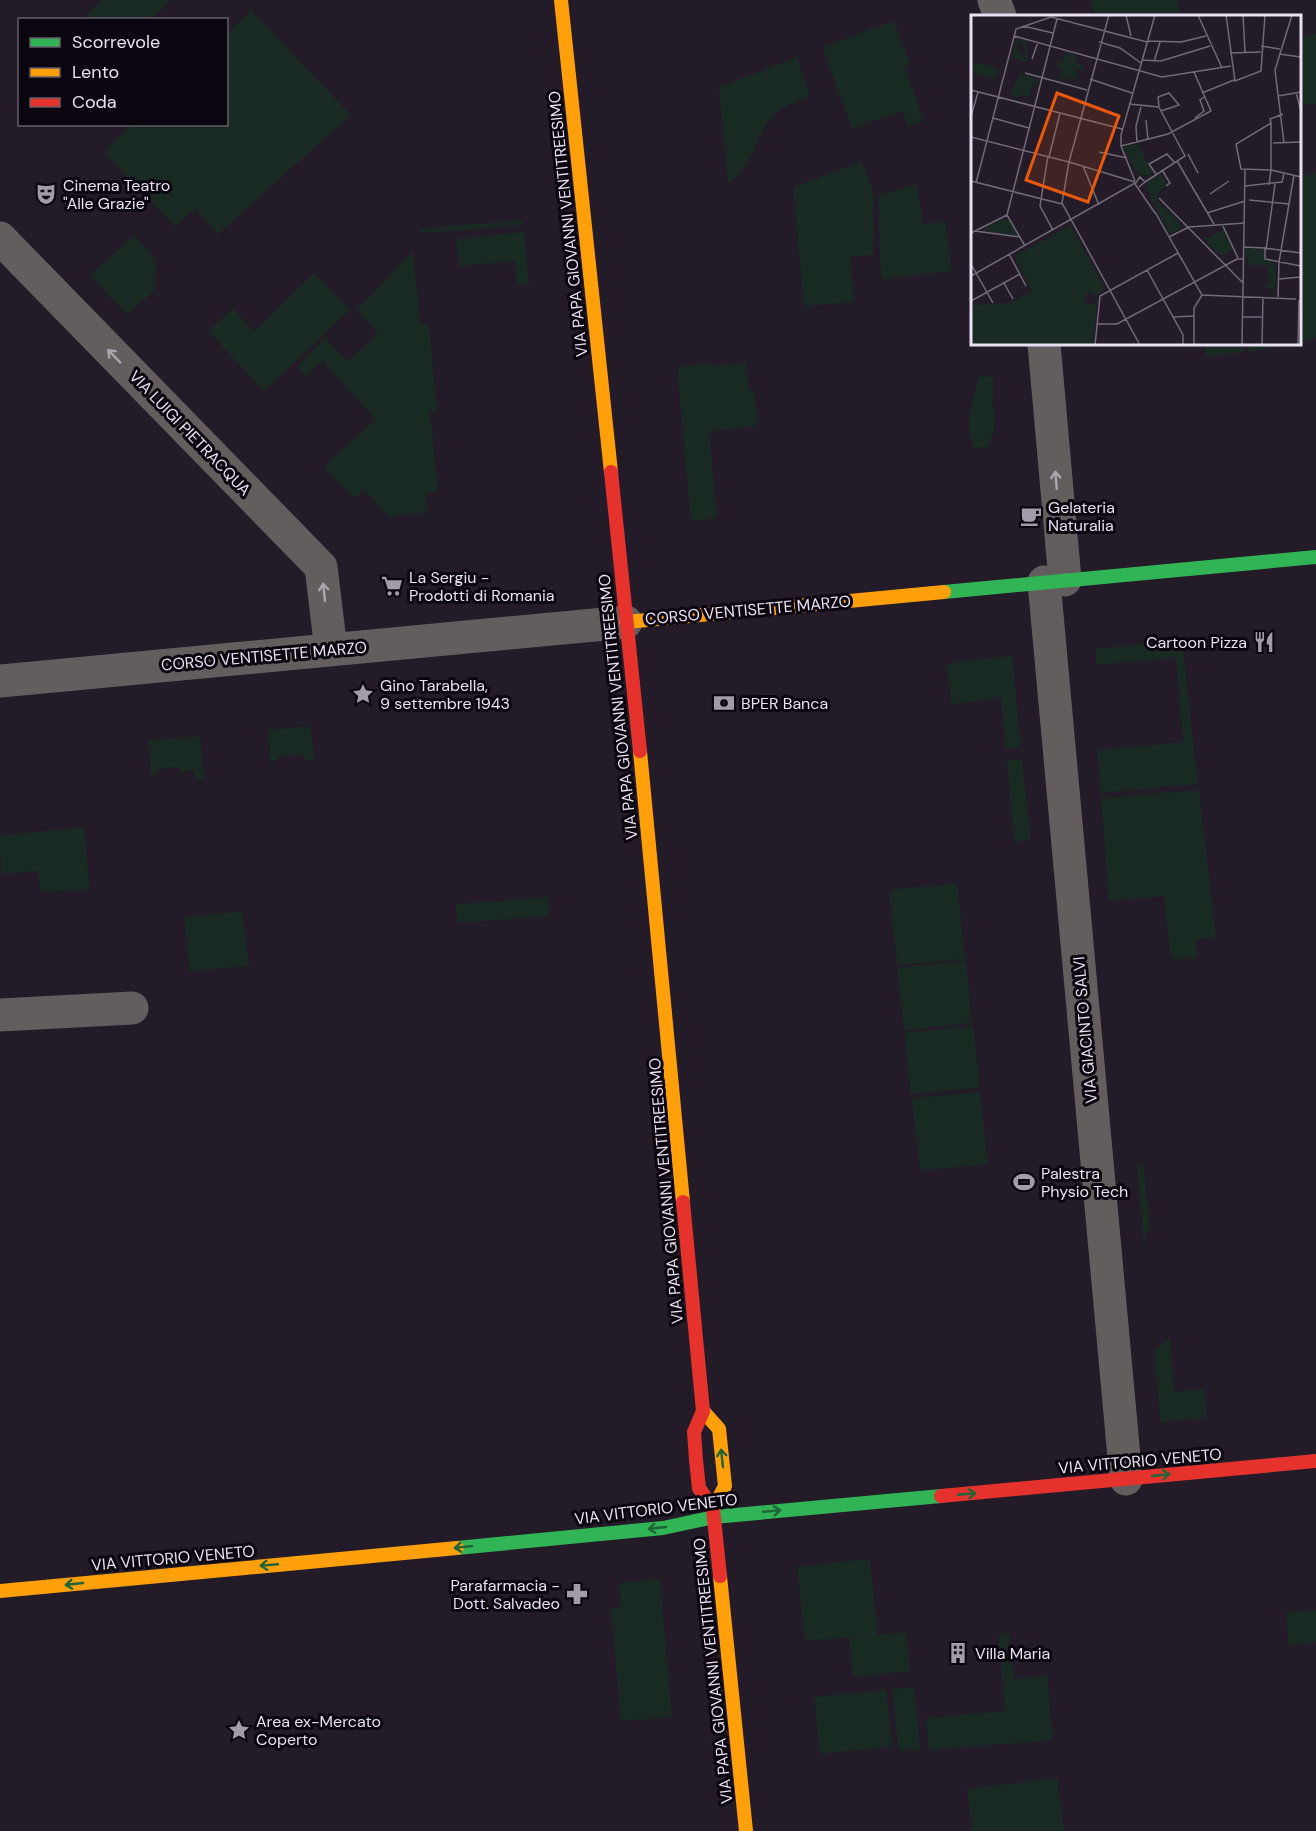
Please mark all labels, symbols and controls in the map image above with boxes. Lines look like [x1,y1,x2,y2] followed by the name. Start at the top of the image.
[971,15,1301,345] inset map
[18,18,228,126] legend
[72,30,160,54] text: Scorrevole
[72,60,119,84] text: Lento
[72,90,117,114] text: Coda
[544,90,592,358] street label: VIA PAPA GIOVANNI VENTITREESIMO
[63,175,170,214] place label: Cinema Teatro "Alle Grazie"
[34,182,58,206] theatre icon: Cinema Teatro "Alle Grazie"
[107,348,122,363] one-way arrow
[125,366,256,500] street label: VIA LUIGI PIETRACQUA
[1050,470,1061,490] one-way arrow
[1048,497,1115,536] place label: Gelateria Naturalia
[1019,504,1043,528] cafe icon: Gelateria Naturalia
[409,567,555,606] place label: La Sergiu - Prodotti di Romania
[594,573,642,841] street label: VIA PAPA GIOVANNI VENTITREESIMO
[380,574,404,598] supermarket icon: La Sergiu - Prodotti di Romania
[318,583,329,603] one-way arrow
[644,591,852,629] street label: CORSO VENTISETTE MARZO
[1252,630,1276,654] restaurant icon: Cartoon Pizza
[1146,632,1247,653] place label: Cartoon Pizza
[160,637,368,675] street label: CORSO VENTISETTE MARZO
[380,675,510,714] place label: Gino Tarabella, 9 settembre 1943
[351,682,375,706] place icon: Gino Tarabella, 9 settembre 1943
[712,691,736,715] bank icon: BPER Banca
[741,693,828,714] place label: BPER Banca
[1068,956,1102,1104] street label: VIA GIACINTO SALVI
[644,1057,688,1325] street label: VIA PAPA GIOVANNI VENTITREESIMO
[1041,1163,1128,1202] place label: Palestra Physio Tech
[1012,1170,1036,1194] sports icon: Palestra Physio Tech
[1057,1443,1223,1479] street label: VIA VITTORIO VENETO
[716,1449,727,1469] one-way arrow
[1150,1469,1170,1480] one-way arrow
[956,1488,976,1499] one-way arrow
[573,1489,739,1529] street label: VIA VITTORIO VENETO
[762,1506,782,1517] one-way arrow
[647,1523,667,1534] one-way arrow
[689,1537,737,1805] street label: VIA PAPA GIOVANNI VENTITREESIMO
[90,1540,256,1576] street label: VIA VITTORIO VENETO
[453,1542,473,1553] one-way arrow
[259,1560,279,1571] one-way arrow
[450,1575,560,1614] place label: Parafarmacia - Dott. Salvadeo
[65,1578,85,1589] one-way arrow
[565,1582,589,1606] pharmacy icon: Parafarmacia - Dott. Salvadeo
[946,1641,970,1665] building icon: Villa Maria
[975,1643,1050,1664] place label: Villa Maria
[256,1711,381,1750] place label: Area ex-Mercato Coperto
[227,1718,251,1742] place icon: Area ex-Mercato Coperto

